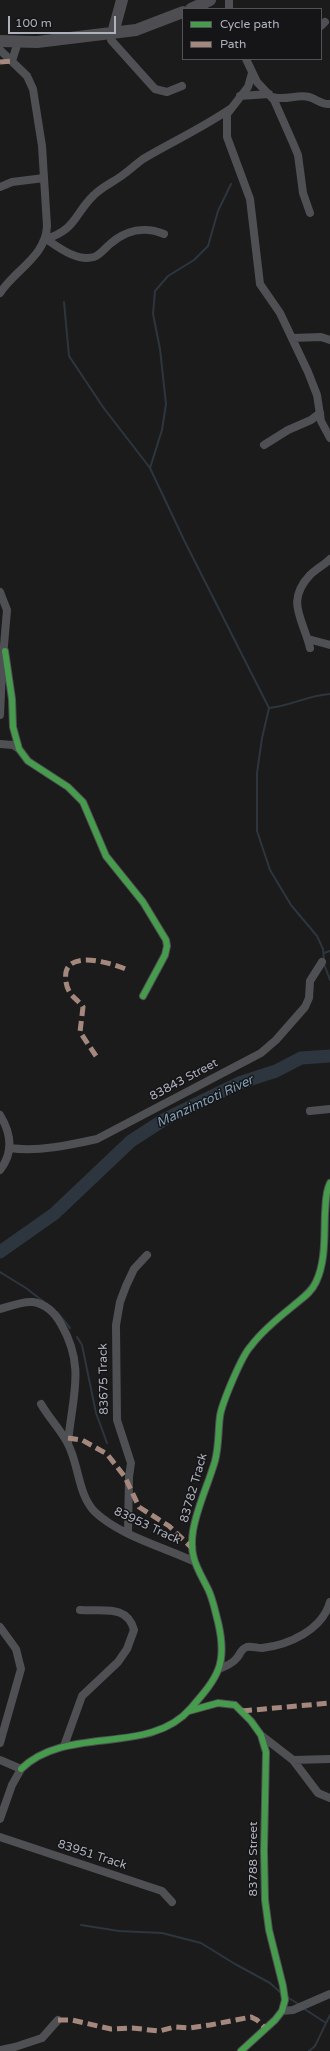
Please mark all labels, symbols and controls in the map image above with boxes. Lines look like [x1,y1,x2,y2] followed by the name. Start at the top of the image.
[10,8,118,34] scale bar
[182,8,322,60] legend
[15,16,52,30] text: 100 m
[220,17,279,31] text: Cycle path
[220,37,246,51] text: Path
[147,1056,221,1104] street label: 83843 Street
[154,1073,256,1131] water label: Manzimtoti River
[96,1343,112,1415] street label: 83675 Track
[177,1452,211,1524] street label: 83782 Track
[111,1504,183,1548] street label: 83953 Track
[247,1821,261,1897] street label: 83788 Street
[56,1837,128,1873] street label: 83951 Track

